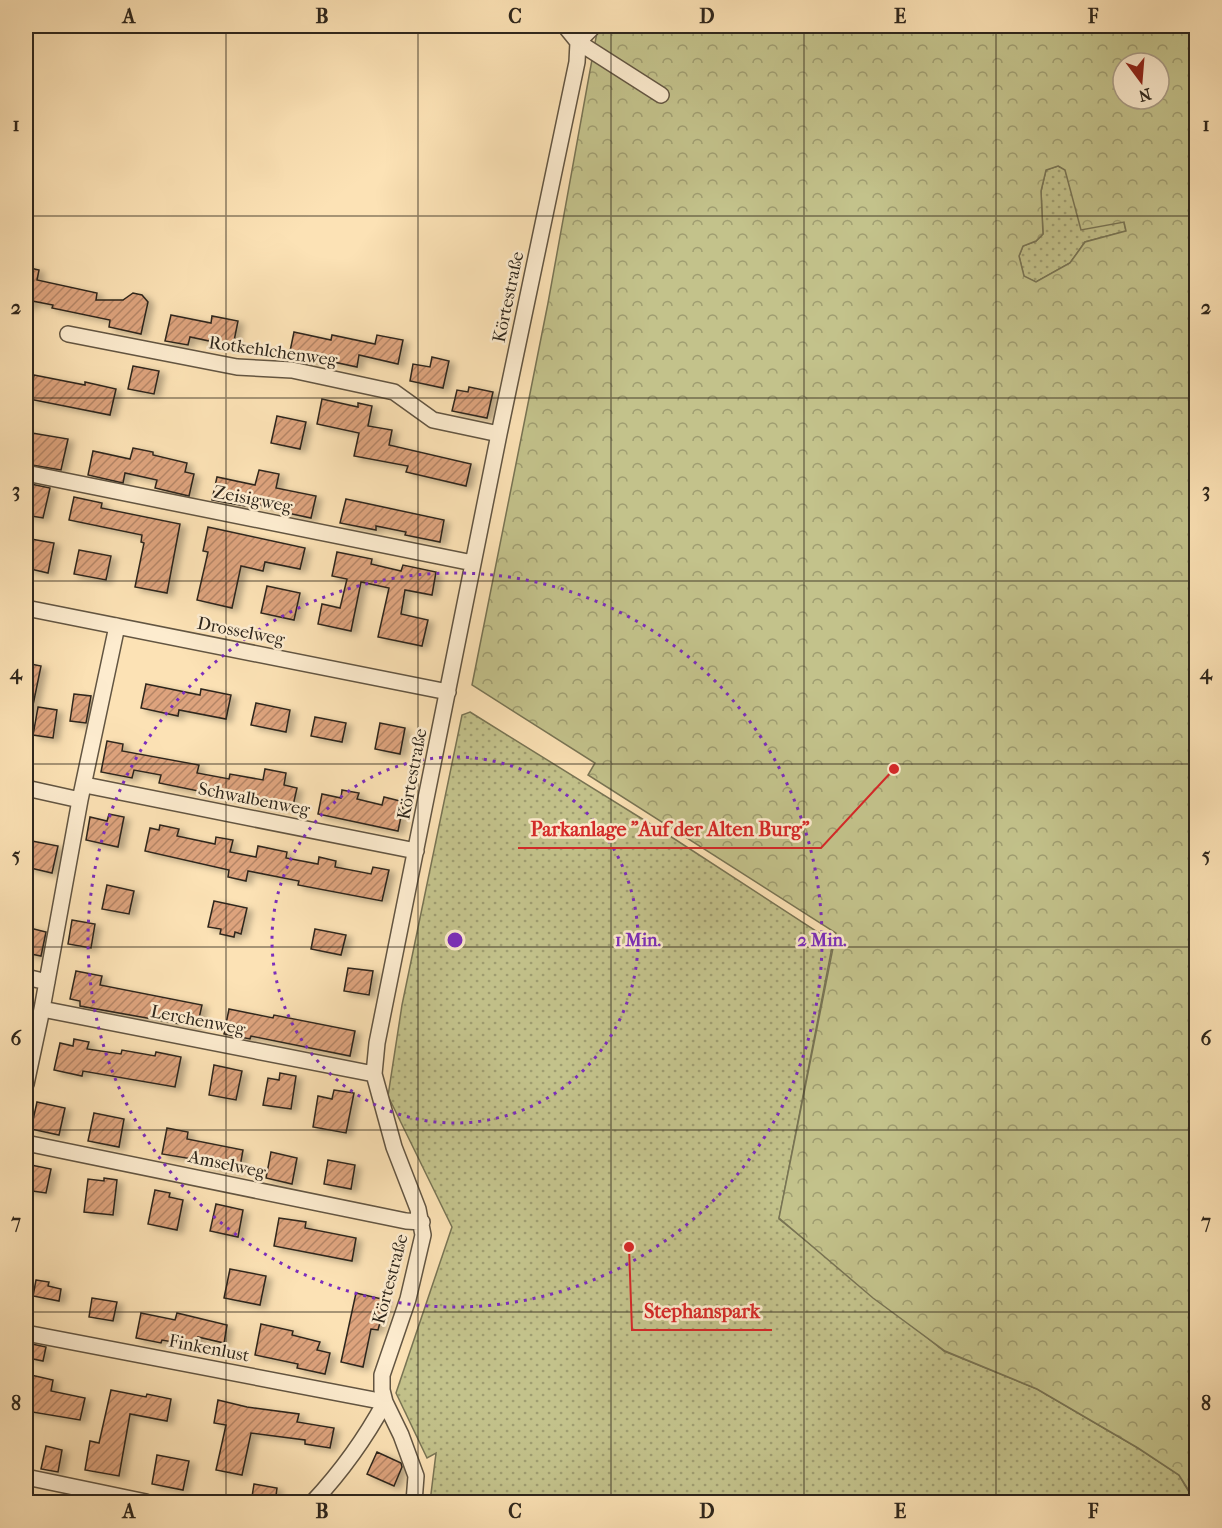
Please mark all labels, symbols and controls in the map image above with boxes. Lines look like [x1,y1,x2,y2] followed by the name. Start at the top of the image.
[121,5,137,28] text: A
[315,5,329,28] text: B
[508,5,522,28] text: C
[699,5,715,28] text: D
[894,5,906,28] text: E
[1087,5,1099,28] text: F
[1111,51,1171,111] north arrow
[1136,84,1153,106] text: N
[12,113,20,136] text: 1
[1202,113,1210,136] text: 1
[489,250,528,345] street label: Körtestraße
[11,296,21,319] text: 2
[1201,296,1211,319] text: 2
[207,332,339,371] street label: Rotkehlchenweg
[12,479,20,502] text: 3
[1202,479,1210,502] text: 3
[212,482,294,517] street label: Zeisigweg
[195,613,287,650] street label: Drosselweg
[9,661,23,685] text: 4
[1199,661,1213,685] text: 4
[393,727,432,822] street label: Körtestraße
[196,778,312,821] street label: Schwalbenweg
[518,810,821,848] callout: Parkanlage "Auf der Alten Burg"
[530,818,810,841] text: Parkanlage "Auf der Alten Burg"
[12,844,21,867] text: 5
[1202,844,1211,867] text: 5
[445,930,465,950] centre of rings
[615,930,662,951] text: 1 Min.
[798,930,847,951] text: 2 Min.
[149,1001,247,1040] street label: Lerchenweg
[11,1027,23,1050] text: 6
[1201,1027,1213,1050] text: 6
[185,1146,268,1183] street label: Amselweg
[10,1210,21,1233] text: 7
[1200,1210,1211,1233] text: 7
[368,1232,413,1327] street label: Körtestraße
[632,1292,772,1330] callout: Stephanspark
[644,1300,761,1323] text: Stephanspark
[167,1330,252,1367] street label: Finkenlust
[11,1392,21,1415] text: 8
[1201,1392,1211,1415] text: 8
[121,1500,137,1523] text: A
[315,1500,329,1523] text: B
[508,1500,522,1523] text: C
[699,1500,715,1523] text: D
[894,1500,906,1523] text: E
[1087,1500,1099,1523] text: F

